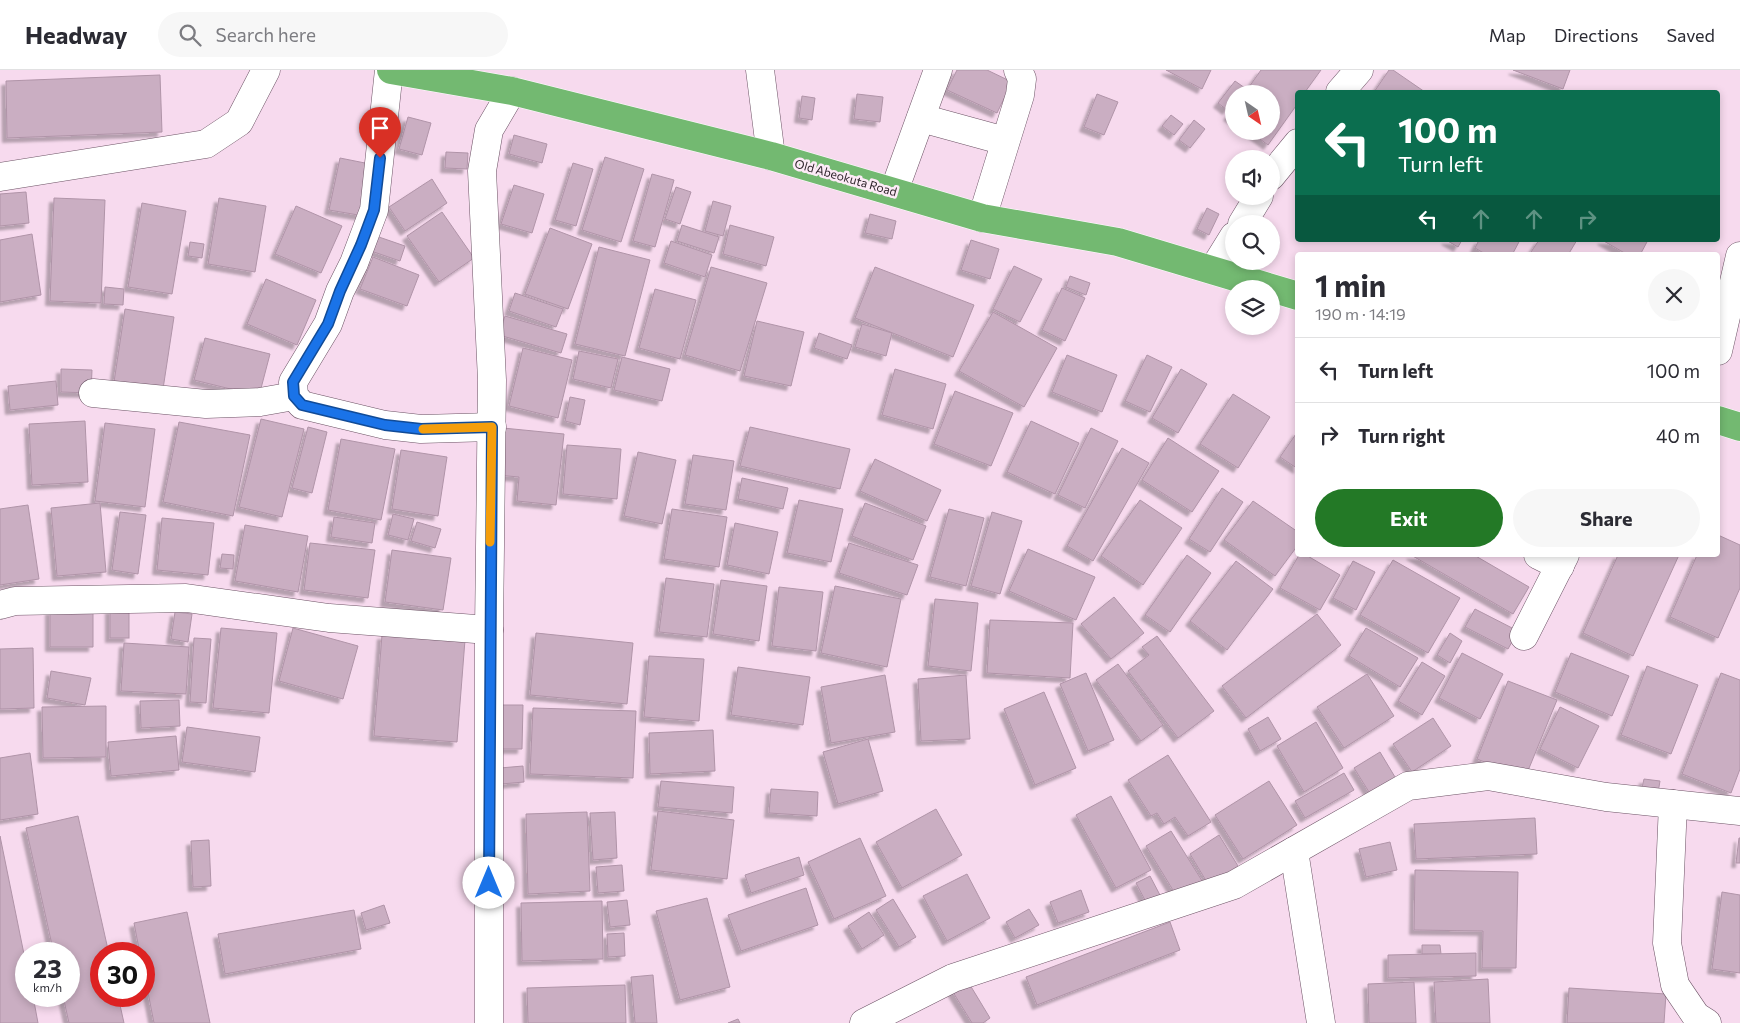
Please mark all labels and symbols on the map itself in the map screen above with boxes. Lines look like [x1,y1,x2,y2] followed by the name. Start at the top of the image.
[1225,85,1280,140] north arrow
[359,107,401,158] pin
[793,156,899,198] street label: Old Abeokuta Road
[462,856,514,908] position arrow
[90,942,155,1007] speed limit sign: 30

